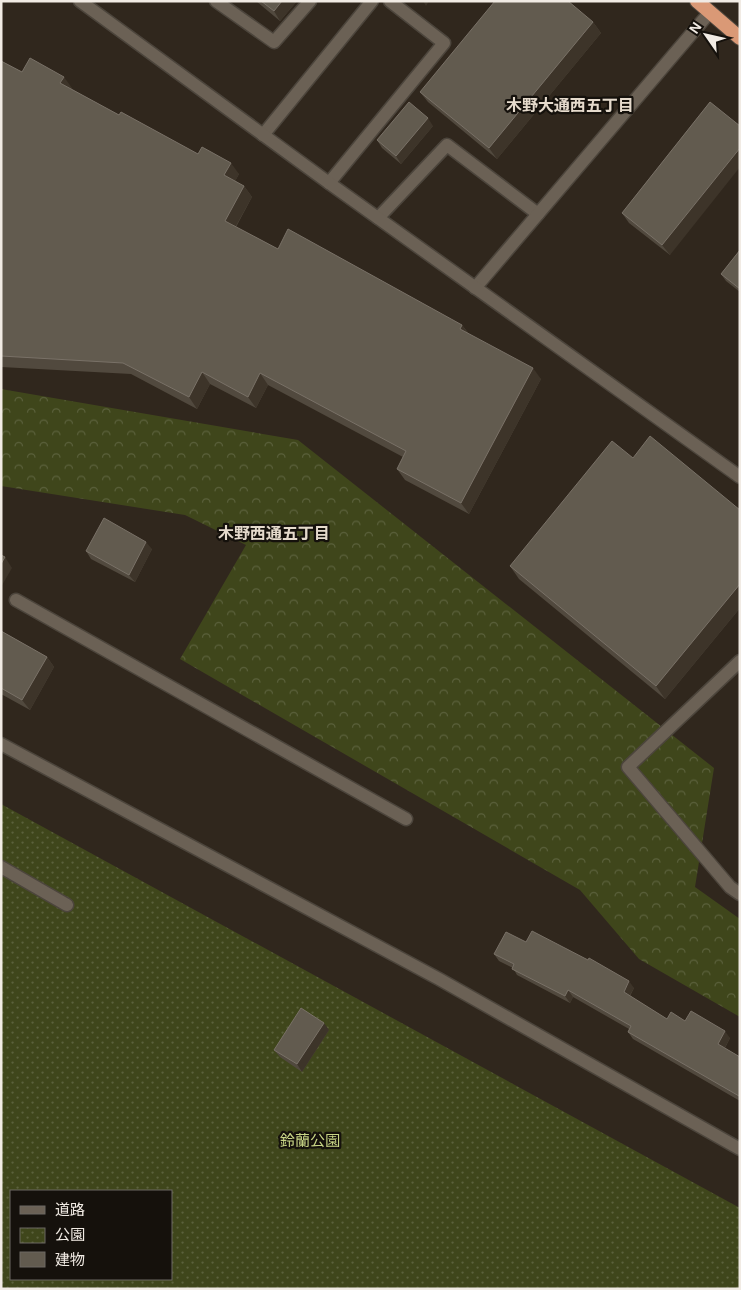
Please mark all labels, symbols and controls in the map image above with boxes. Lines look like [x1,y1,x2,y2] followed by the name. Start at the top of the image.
[681,10,731,60] north arrow
[686,19,705,36] text: N
[506,97,634,114] district label: 木野大通西五丁目
[218,525,330,542] district label: 木野西通五丁目
[280,1132,340,1149] park label: 鈴蘭公園
[10,1190,172,1280] legend
[55,1201,85,1218] text: 道路
[55,1226,85,1243] text: 公園
[55,1251,85,1268] text: 建物

